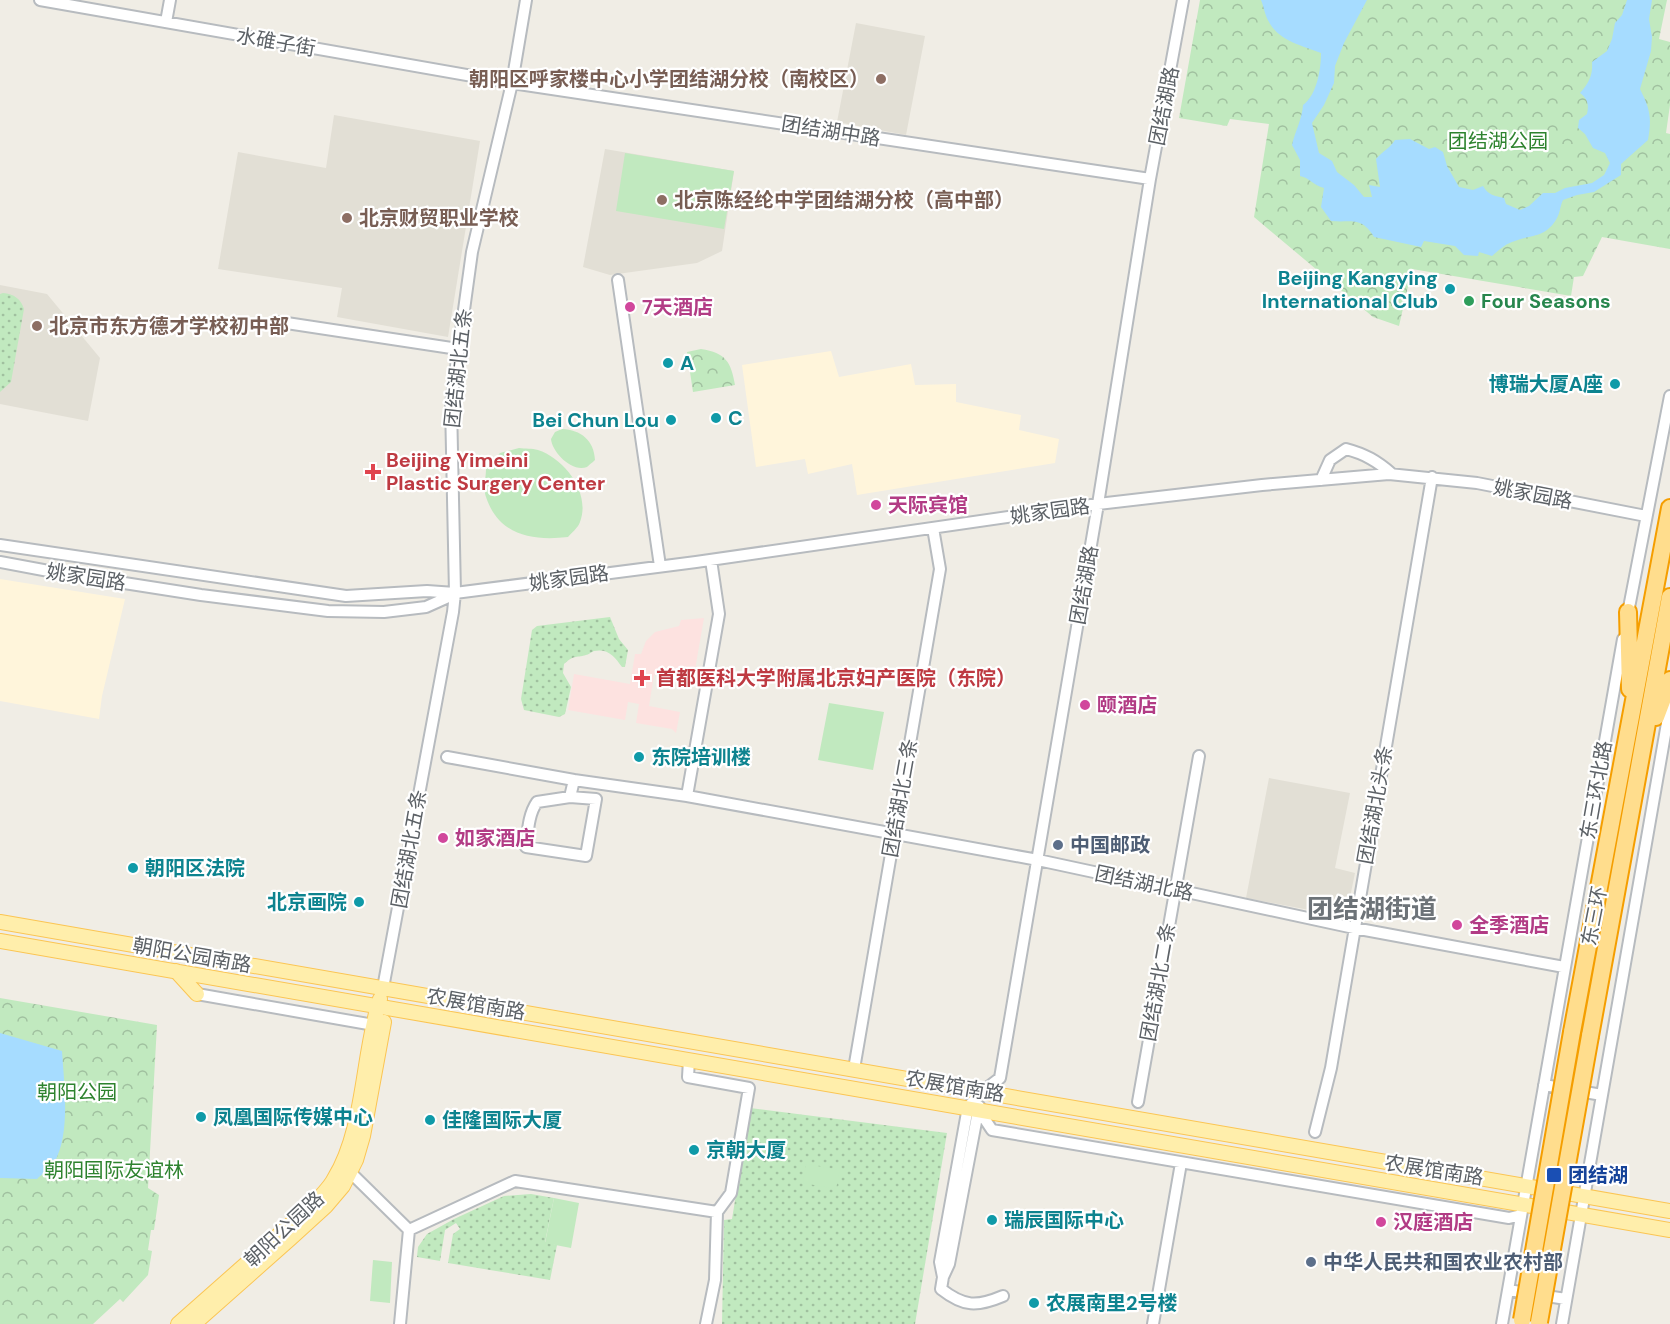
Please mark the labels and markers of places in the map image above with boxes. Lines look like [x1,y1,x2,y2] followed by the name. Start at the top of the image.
[469,66,869,92] place label: 朝阳区呼家楼中心小学团结湖分校（南校区）
[874,72,888,86] marker: 朝阳区呼家楼中心小学团结湖分校（南校区）
[674,187,1014,213] place label: 北京陈经纶中学团结湖分校（高中部）
[655,193,669,207] marker: 北京陈经纶中学团结湖分校（高中部）
[359,205,519,231] place label: 北京财贸职业学校
[340,211,354,225] marker: 北京财贸职业学校
[1262,265,1438,314] place label: Beijing Kangying International Club
[1443,282,1457,296] marker: Beijing Kangying International Club
[1481,288,1611,314] place label: Four Seasons
[642,294,713,320] place label: 7天酒店
[1462,294,1476,308] marker: Four Seasons
[623,300,637,314] marker: 7天酒店
[49,313,289,339] place label: 北京市东方德才学校初中部
[30,319,44,333] marker: 北京市东方德才学校初中部
[680,350,694,376] place label: A
[661,356,675,370] marker: A
[1489,371,1603,397] place label: 博瑞大厦A座
[1608,377,1622,391] marker: 博瑞大厦A座
[728,405,743,431] place label: C
[532,407,659,433] place label: Bei Chun Lou
[709,411,723,425] marker: C
[664,413,678,427] marker: Bei Chun Lou
[386,447,605,496] place label: Beijing Yimeini Plastic Surgery Center
[364,463,382,481] marker: Beijing Yimeini Plastic Surgery Center
[888,492,968,518] place label: 天际宾馆
[869,498,883,512] marker: 天际宾馆
[656,665,1016,691] place label: 首都医科大学附属北京妇产医院（东院）
[633,669,651,687] marker: 首都医科大学附属北京妇产医院（东院）
[1097,692,1157,718] place label: 颐酒店
[1078,698,1092,712] marker: 颐酒店
[651,744,751,770] place label: 东院培训楼
[632,750,646,764] marker: 东院培训楼
[455,825,535,851] place label: 如家酒店
[436,831,450,845] marker: 如家酒店
[1070,832,1150,858] place label: 中国邮政
[1051,838,1065,852] marker: 中国邮政
[145,855,245,881] place label: 朝阳区法院
[126,861,140,875] marker: 朝阳区法院
[267,889,347,915] place label: 北京画院
[352,895,366,909] marker: 北京画院
[1469,912,1549,938] place label: 全季酒店
[1450,918,1464,932] marker: 全季酒店
[213,1104,373,1130] place label: 凤凰国际传媒中心
[442,1107,562,1133] place label: 佳隆国际大厦
[194,1110,208,1124] marker: 凤凰国际传媒中心
[423,1113,437,1127] marker: 佳隆国际大厦
[706,1137,786,1163] place label: 京朝大厦
[687,1143,701,1157] marker: 京朝大厦
[1568,1162,1628,1188] place label: 团结湖
[1545,1166,1563,1184] marker: 团结湖
[1004,1207,1124,1233] place label: 瑞辰国际中心
[1393,1209,1473,1235] place label: 汉庭酒店
[985,1213,999,1227] marker: 瑞辰国际中心
[1374,1215,1388,1229] marker: 汉庭酒店
[1323,1249,1563,1275] place label: 中华人民共和国农业农村部
[1304,1255,1318,1269] marker: 中华人民共和国农业农村部
[1046,1290,1178,1316] place label: 农展南里2号楼
[1027,1296,1041,1310] marker: 农展南里2号楼

